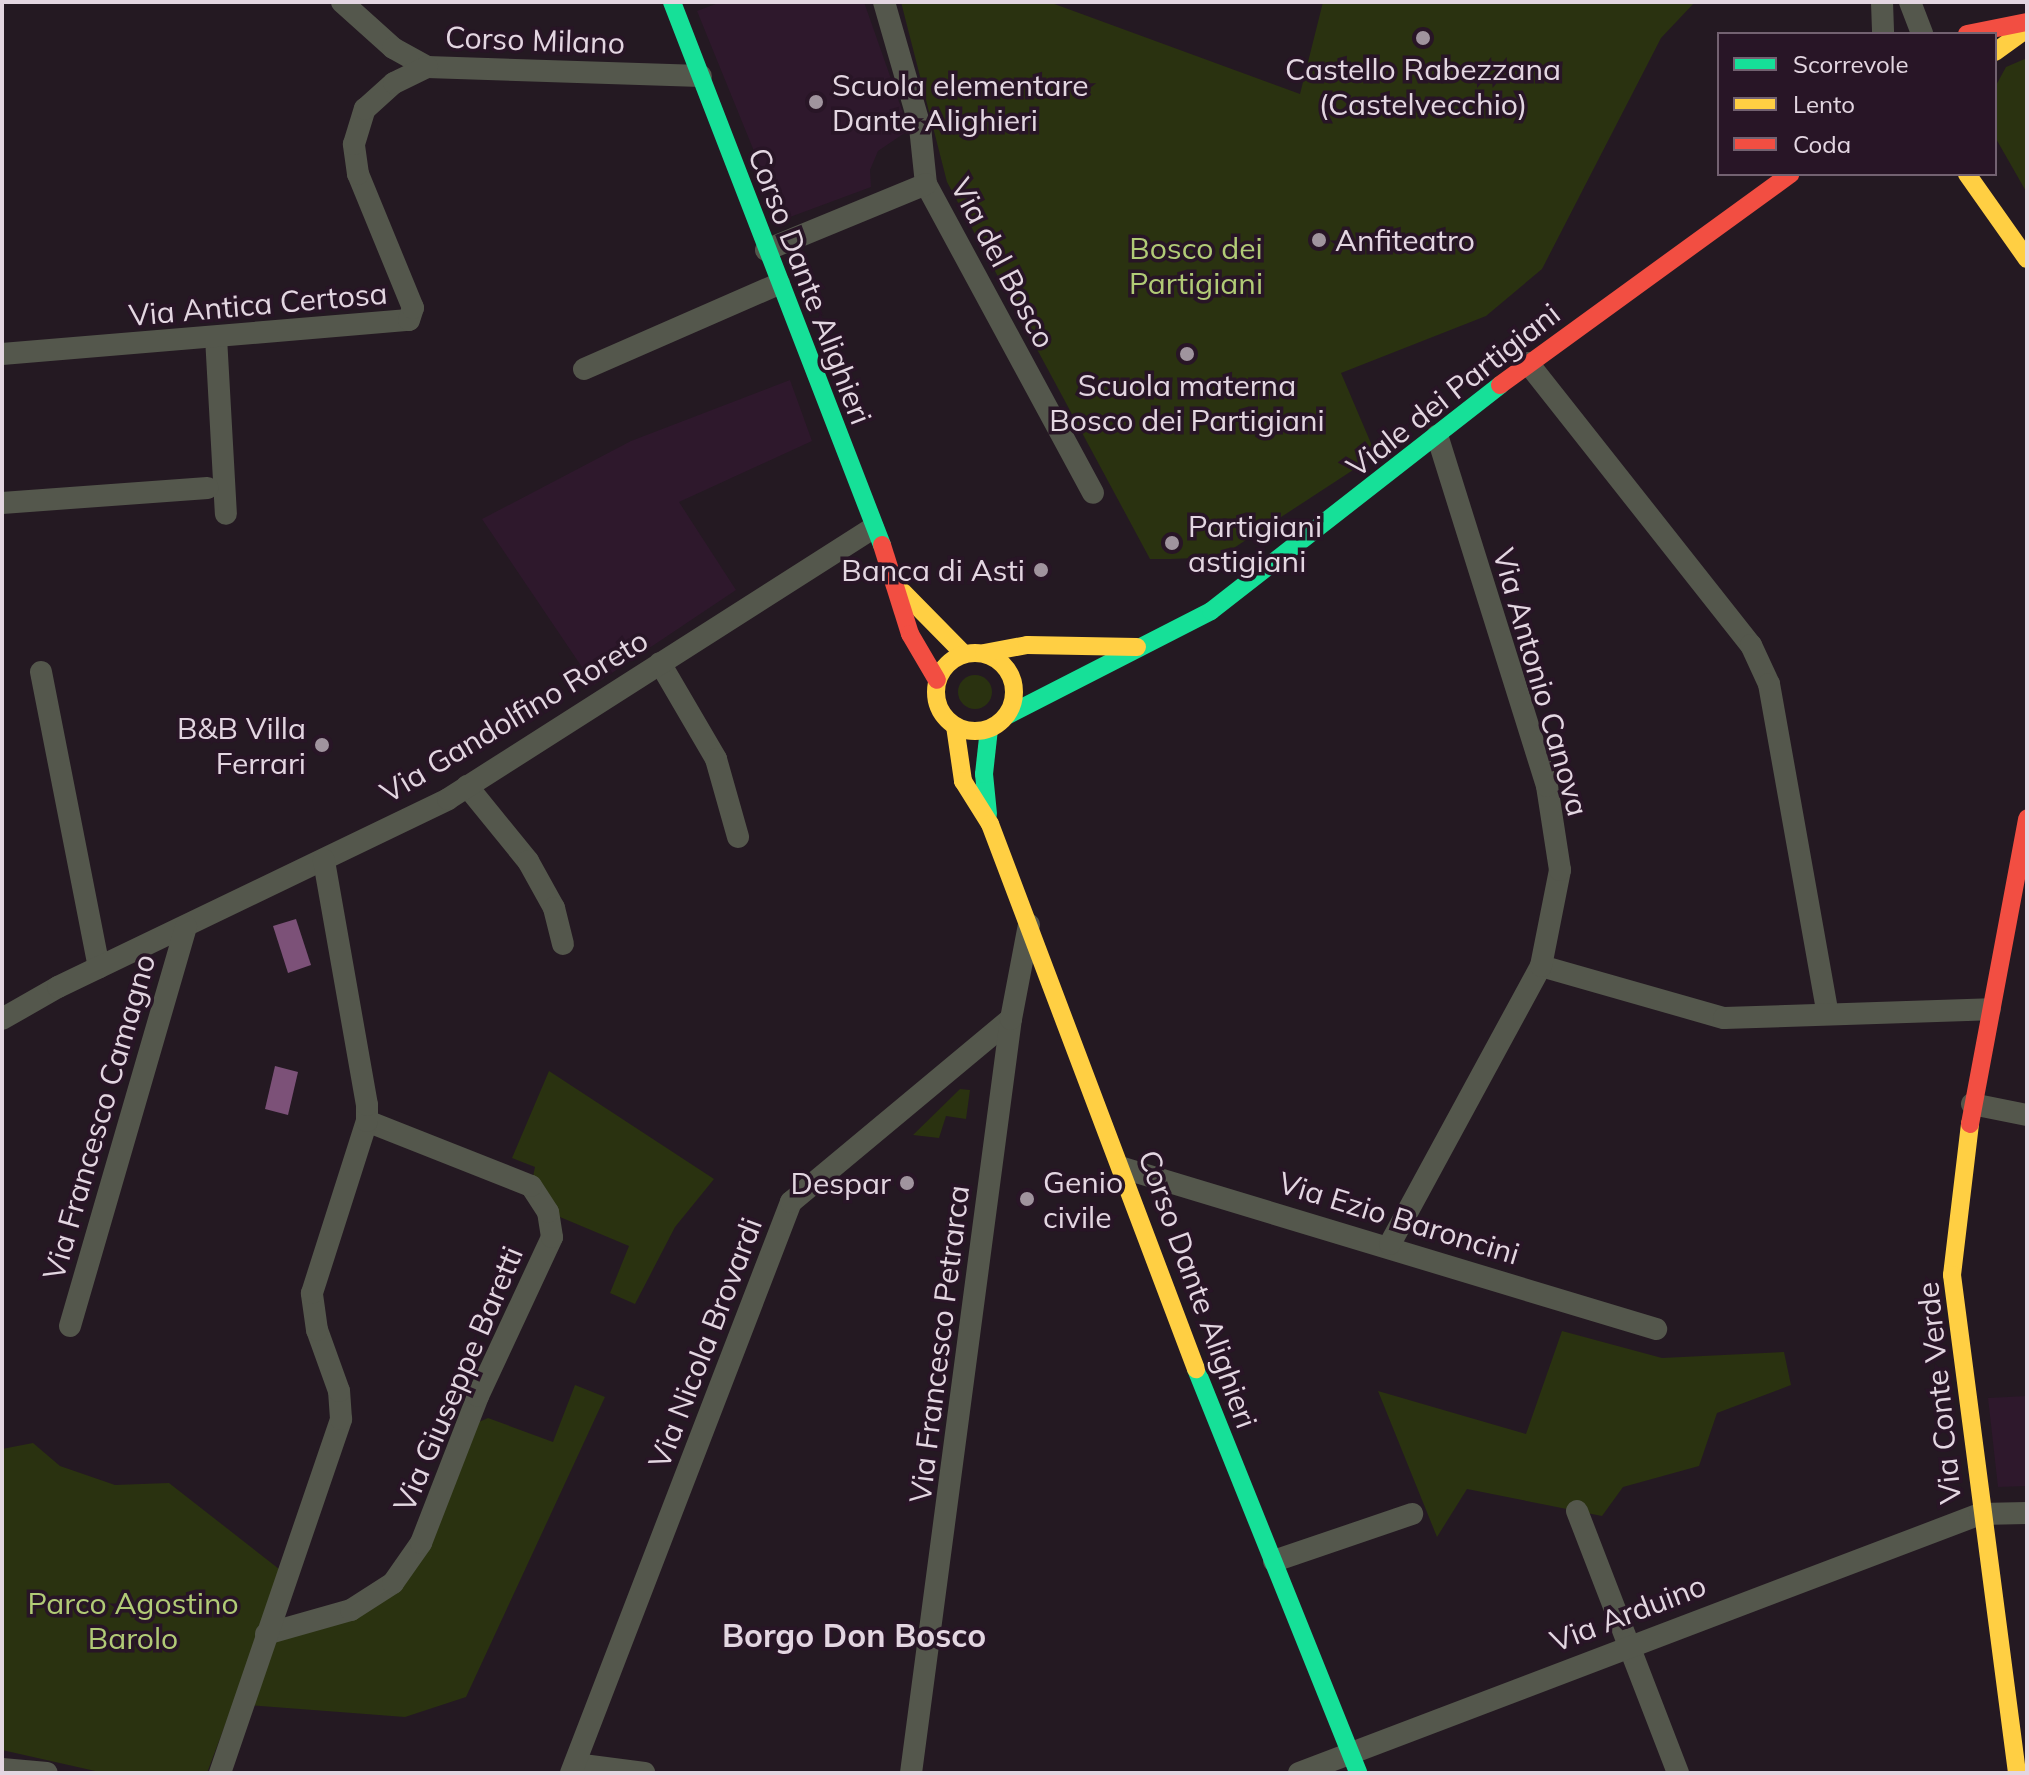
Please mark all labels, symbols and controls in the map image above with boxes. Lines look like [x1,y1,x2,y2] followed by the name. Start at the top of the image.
[444,19,626,61] street label: Corso Milano
[1414,29,1432,47] marker: Castello Rabezzana (Castelvecchio)
[1717,32,1997,176] legend
[1793,49,1909,79] text: Scorrevole
[1285,51,1561,122] place label: Castello Rabezzana (Castelvecchio)
[832,67,1088,138] place label: Scuola elementare Dante Alighieri
[1793,89,1855,119] text: Lento
[807,93,825,111] marker: Scuola elementare Dante Alighieri
[1793,129,1851,159] text: Coda
[741,143,879,429] street label: Corso Dante Alighieri
[943,172,1063,354] street label: Via del Bosco
[1335,222,1475,258] place label: Anfiteatro
[1129,230,1263,300] park label: Bosco dei Partigiani
[1310,231,1328,249] marker: Anfiteatro
[127,275,389,333] street label: Via Antica Certosa
[1339,296,1567,484] street label: Viale dei Partigiani
[1178,345,1196,363] marker: Scuola materna Bosco dei Partigiani
[1049,367,1325,438] place label: Scuola materna Bosco dei Partigiani
[1188,508,1322,578] place label: Partigiani astigiani
[1163,534,1181,552] marker: Partigiani astigiani
[1486,544,1596,820] street label: Via Antonio Canova
[841,552,1025,588] place label: Banca di Asti
[1032,561,1050,579] marker: Banca di Asti
[374,622,654,810] street label: Via Gandolfino Roreto
[177,710,306,780] place label: B&B Villa Ferrari
[313,736,331,754] marker: B&B Villa Ferrari
[35,950,163,1284] street label: Via Francesco Camagno
[1131,1145,1265,1433] street label: Corso Dante Alighieri
[1043,1164,1123,1234] place label: Genio civile
[1274,1164,1524,1272] street label: Via Ezio Baroncini
[791,1165,891,1201] place label: Despar
[898,1174,916,1192] marker: Despar
[902,1183,976,1505] street label: Via Francesco Petrarca
[1018,1190,1036,1208] marker: Genio civile
[641,1213,769,1473] street label: Via Nicola Brovardi
[386,1241,530,1517] street label: Via Giuseppe Baretti
[1909,1280,1969,1506] street label: Via Conte Verde
[1545,1567,1711,1659] street label: Via Arduino
[27,1585,239,1656] park label: Parco Agostino Barolo
[722,1616,986,1654] district label: Borgo Don Bosco

